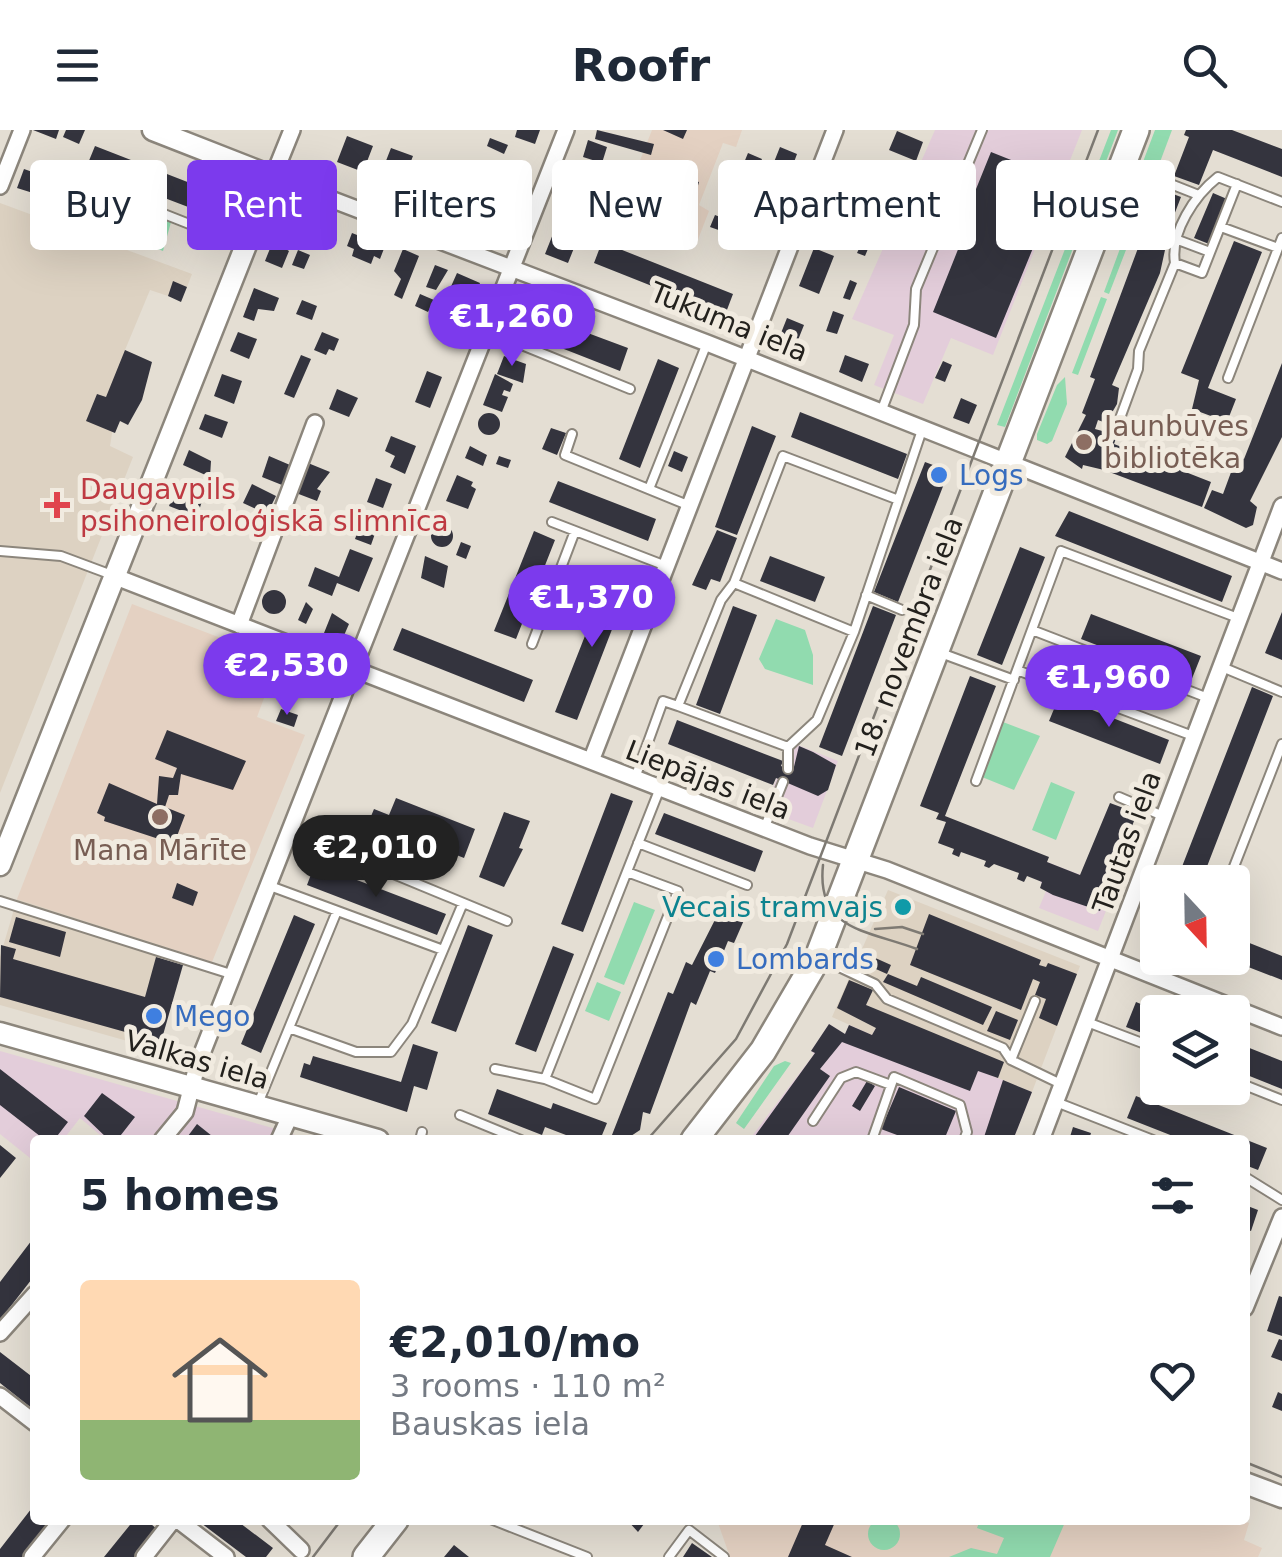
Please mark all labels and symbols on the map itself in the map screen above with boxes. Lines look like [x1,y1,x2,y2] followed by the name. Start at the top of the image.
[644,275,813,369] street label: Tukuma iela
[431,284,593,369] pin: €1,260
[1102,410,1249,475] place label: Jaunbūves bibliotēka
[1073,431,1095,453] marker: Jaunbūves bibliotēka
[959,459,1024,492] place label: Logs
[928,464,950,486] marker: Logs
[80,473,449,538] place label: Daugavpils psihoneiroloģiskā slimnīca
[44,492,70,518] marker: Daugavpils psihoneiroloģiskā slimnīca
[848,512,970,762] street label: 18. novembra iela
[511,565,673,650] pin: €1,370
[206,633,368,718] pin: €2,530
[1028,645,1190,730] pin: €1,960
[621,733,795,827] street label: Liepājas iela
[1086,766,1168,919] street label: Tautas iela
[149,806,171,828] marker: Mana Mārīte
[295,815,457,900] pin: €2,010
[73,834,247,867] place label: Mana Mārīte
[1140,865,1250,975] north arrow
[662,891,883,924] place label: Vecais tramvajs
[892,896,914,918] marker: Vecais tramvajs
[736,943,874,976] place label: Lombards
[705,948,727,970] marker: Lombards
[174,1000,250,1033] place label: Mego
[143,1005,165,1027] marker: Mego
[121,1024,273,1096] street label: Valkas iela

